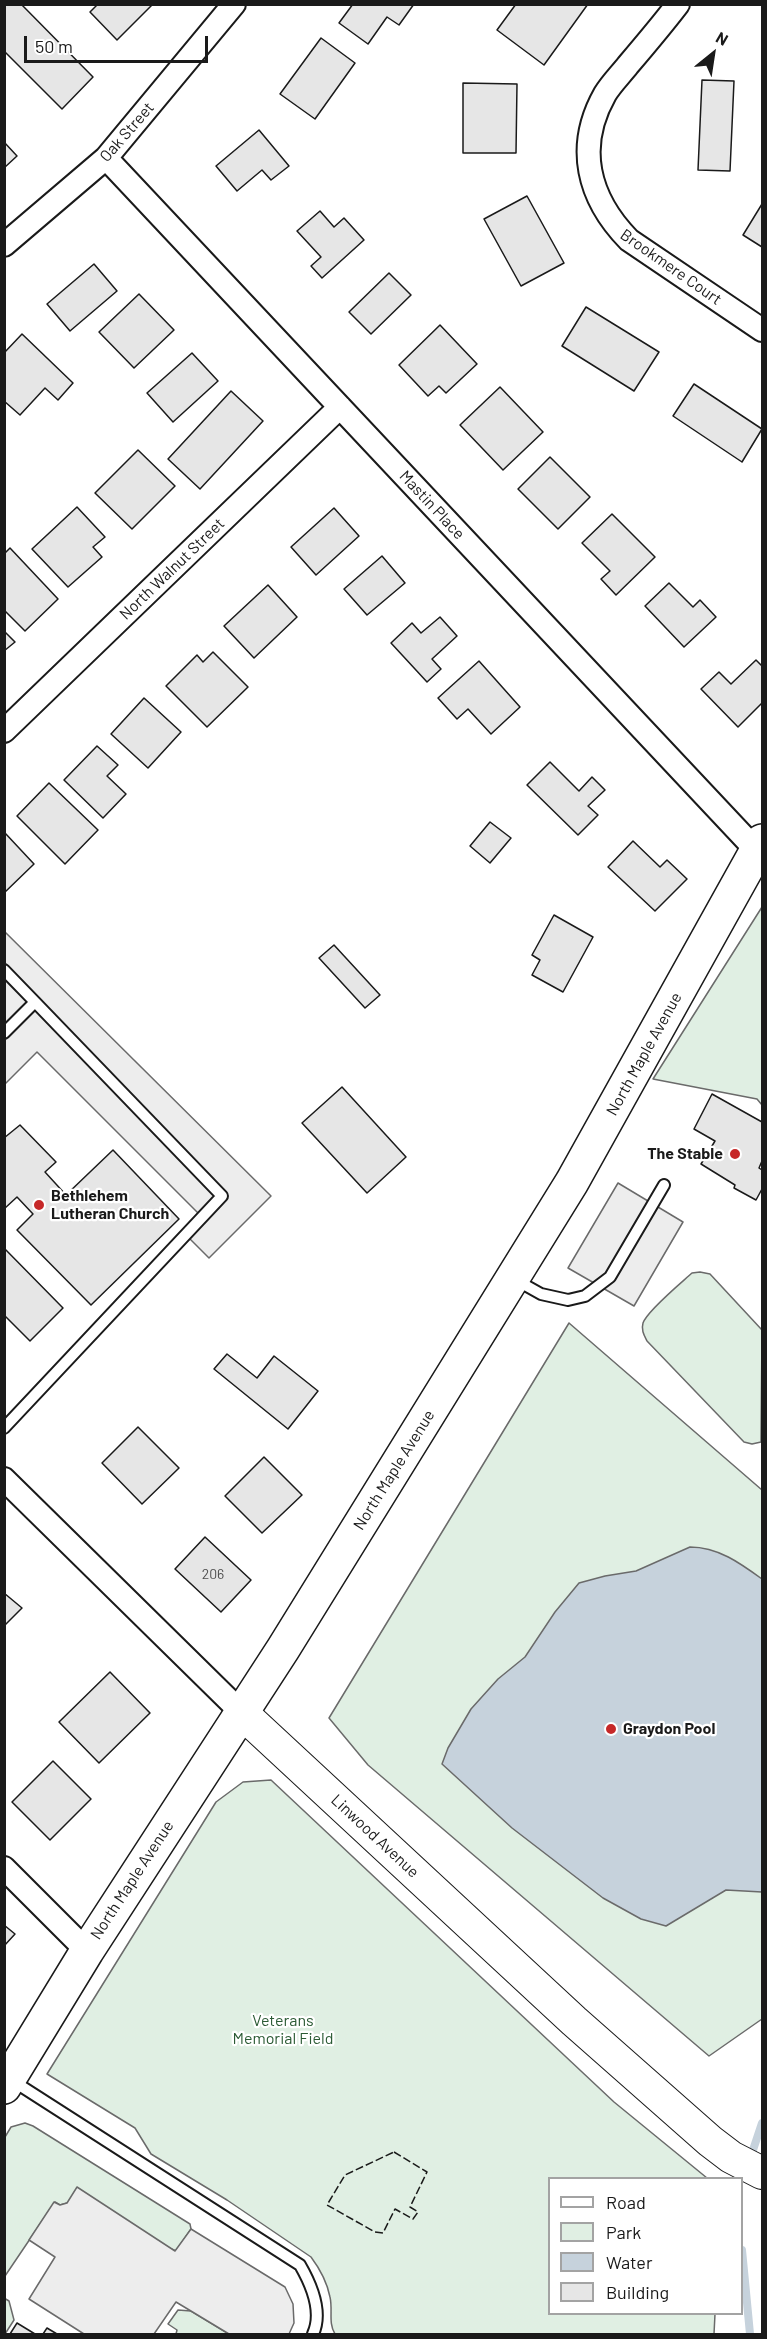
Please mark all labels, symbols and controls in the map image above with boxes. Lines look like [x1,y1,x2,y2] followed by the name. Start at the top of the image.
[27,24,212,62] scale bar
[683,24,743,84] north arrow
[713,27,732,49] text: N
[35,35,73,57] text: 50 m
[96,98,158,166] street label: Oak Street
[617,225,725,309] street label: Brookmere Court
[395,467,469,543] street label: Mastin Place
[116,514,228,624] street label: North Walnut Street
[602,989,686,1119] street label: North Maple Avenue
[647,1144,723,1164] place label: The Stable
[728,1147,742,1161] marker: The Stable
[51,1186,169,1224] place label: Bethlehem Lutheran Church
[32,1198,46,1212] marker: Bethlehem Lutheran Church
[349,1406,439,1534] street label: North Maple Avenue
[202,1566,224,1582] house number: 206
[623,1719,715,1739] place label: Graydon Pool
[604,1722,618,1736] marker: Graydon Pool
[327,1790,423,1882] street label: Linwood Avenue
[86,1817,178,1943] street label: North Maple Avenue
[233,2011,333,2049] park label: Veterans Memorial Field
[548,2177,743,2315] legend
[606,2191,646,2213] text: Road
[606,2221,641,2243] text: Park
[606,2251,653,2273] text: Water
[606,2281,669,2303] text: Building

